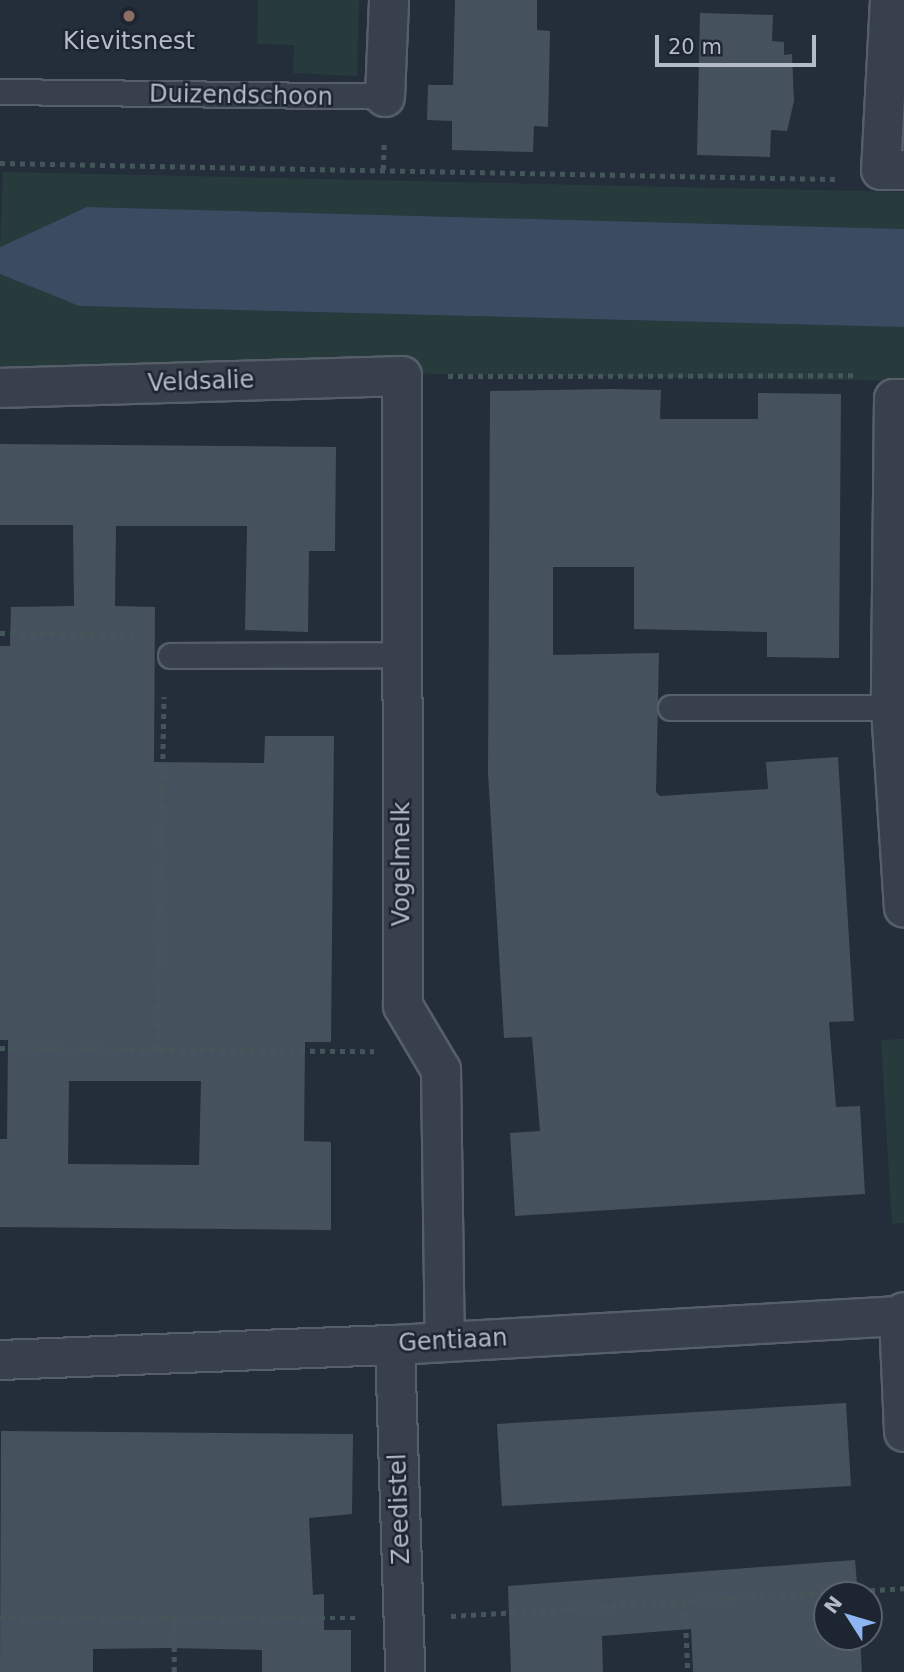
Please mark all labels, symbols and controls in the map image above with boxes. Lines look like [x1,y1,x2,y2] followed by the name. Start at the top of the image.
[121,8,137,24] marker: Kievitsnest
[659,21,820,65] scale bar
[63,28,195,56] place label: Kievitsnest
[668,35,722,59] text: 20 m
[149,80,333,112] street label: Duizendschoon
[147,366,255,398] street label: Veldsalie
[388,802,416,926] street label: Vogelmelk
[398,1324,508,1358] street label: Gentiaan
[384,1453,416,1565] street label: Zeedistel
[813,1581,883,1651] north arrow
[819,1592,846,1618] text: N

